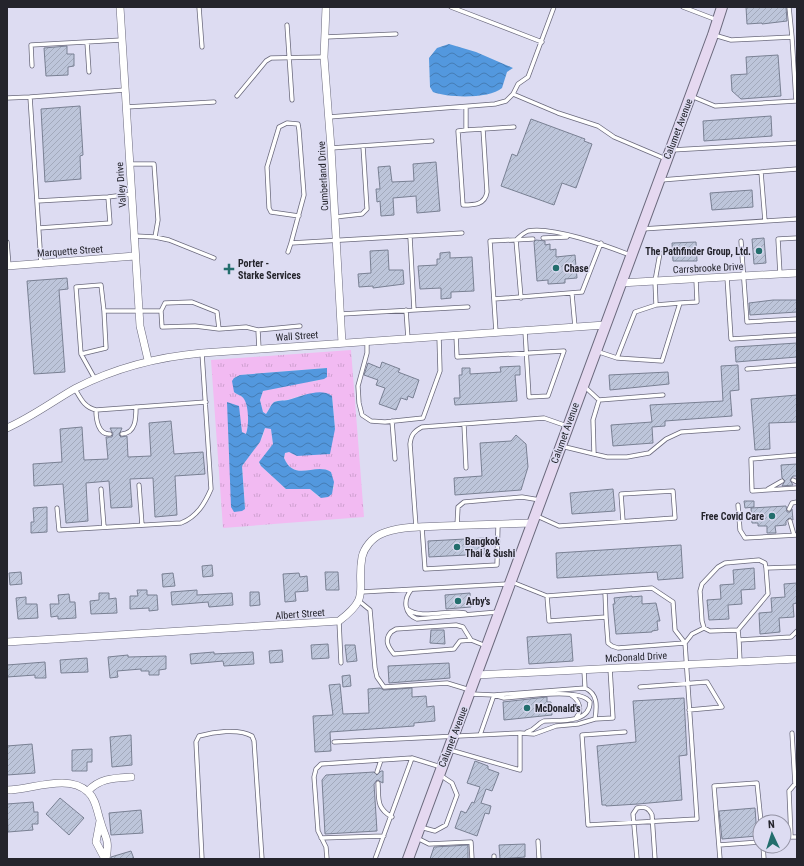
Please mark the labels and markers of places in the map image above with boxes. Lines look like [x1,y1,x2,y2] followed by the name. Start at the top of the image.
[645,246,751,258] place label: The Pathfinder Group, Ltd.
[754,246,764,256] marker: The Pathfinder Group, Ltd.
[238,258,301,281] place label: Porter - Starke Services
[223,263,235,275] marker: Porter - Starke Services
[551,263,561,273] marker: Chase
[564,263,589,274] place label: Chase
[701,511,764,522] place label: Free Covid Care
[767,511,777,521] marker: Free Covid Care
[465,536,515,559] place label: Bangkok Thai & Sushi
[452,542,462,552] marker: Bangkok Thai & Sushi
[453,596,463,606] marker: Arby's
[466,596,491,607] place label: Arby's
[522,703,532,713] marker: McDonald's
[535,703,581,714] place label: McDonald's

